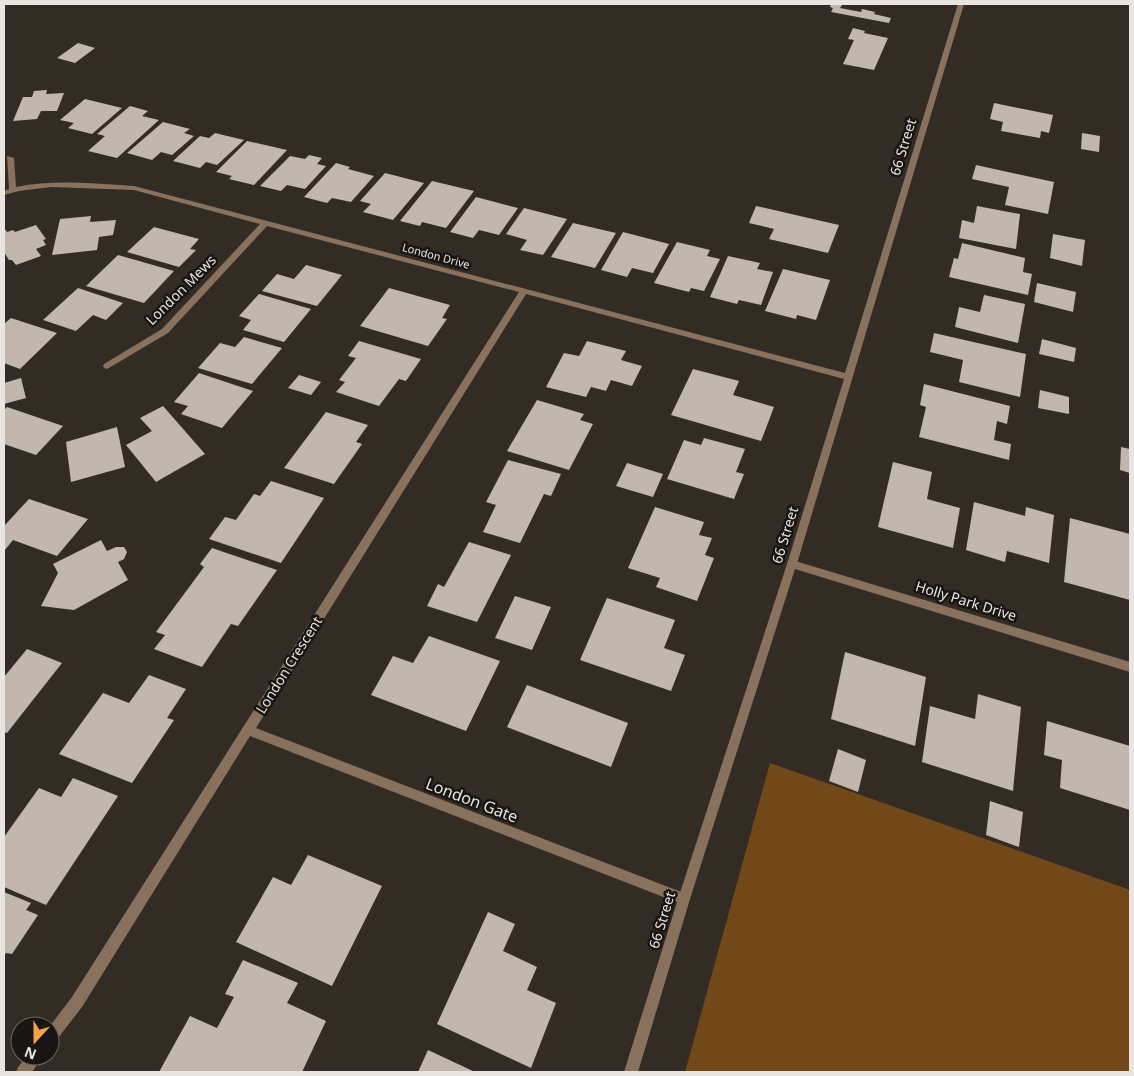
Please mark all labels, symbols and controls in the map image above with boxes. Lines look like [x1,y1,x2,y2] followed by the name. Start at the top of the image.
[885,116,920,178] street label: 66 Street
[401,239,472,272] street label: London Drive
[141,250,220,329] street label: London Mews
[767,504,802,566] street label: 66 Street
[913,576,1019,625] street label: Holly Park Drive
[251,613,326,717] street label: London Crescent
[423,772,521,828] street label: London Gate
[644,889,679,951] street label: 66 Street
[10,1016,60,1066] north arrow
[21,1043,39,1065] text: N

